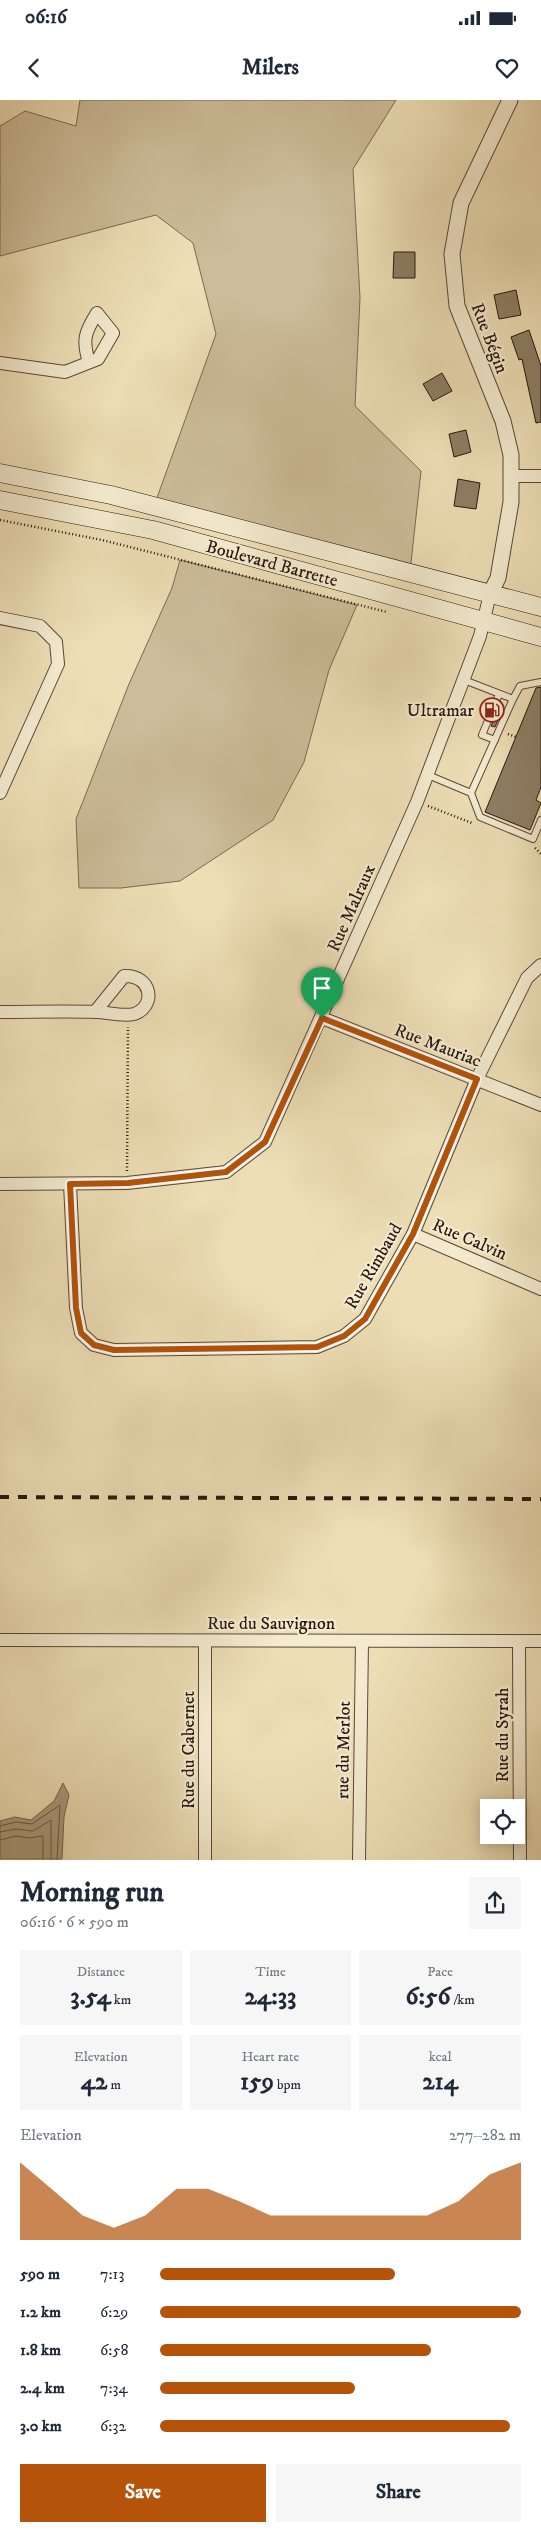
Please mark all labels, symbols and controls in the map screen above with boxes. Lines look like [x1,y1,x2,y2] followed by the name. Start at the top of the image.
[25,6,67,29] text: 06:16
[20,54,48,82] icon: back
[242,54,299,81] text: Milers
[493,54,521,82] icon: heart
[466,300,513,377] street label: Rue Bégin
[203,536,340,592] street label: Boulevard Barrette
[479,697,505,723] fuel station icon: Ultramar
[407,700,474,722] place label: Ultramar
[323,861,381,956] street label: Rue Malraux
[301,967,343,1018] pin
[308,974,336,1002] icon: arrive
[391,1019,485,1073] street label: Rue Mauriac
[429,1214,511,1266] street label: Rue Calvin
[340,1220,407,1313] street label: Rue Rimbaud
[207,1613,336,1635] street label: Rue du Sauvignon
[492,1687,514,1783] street label: Rue du Syrah
[178,1691,200,1809] street label: Rue du Cabernet
[332,1700,356,1799] street label: rue du Merlot
[480,1799,525,1844] map controls
[480,1799,525,1844] button: locate
[20,1875,164,1910] text: Morning run
[469,1877,521,1929] button: share
[20,1912,129,1932] text: 06:16 · 6 × 590 m
[77,1963,125,1981] text: Distance
[255,1963,286,1981] text: Time
[427,1963,453,1981] text: Pace
[70,1981,111,2012] text: 3.54
[245,1981,296,2012] text: 24:33
[406,1981,451,2012] text: 6:56
[111,1991,131,2009] text: km
[451,1991,475,2009] text: /km
[74,2048,128,2066] text: Elevation
[242,2048,299,2066] text: Heart rate
[429,2048,452,2066] text: kcal
[81,2066,107,2097] text: 42
[240,2066,274,2097] text: 159
[422,2066,458,2097] text: 214
[107,2076,121,2094] text: m
[274,2076,301,2094] text: bpm
[20,2125,82,2145] text: Elevation
[449,2125,521,2145] text: 277–282 m
[20,2264,60,2284] text: 590 m
[100,2264,124,2284] text: 7:13
[20,2302,61,2322] text: 1.2 km
[100,2302,128,2322] text: 6:29
[20,2340,61,2360] text: 1.8 km
[100,2340,128,2360] text: 6:58
[20,2378,65,2398] text: 2.4 km
[100,2378,128,2398] text: 7:34
[20,2416,62,2436] text: 3.0 km
[100,2416,126,2436] text: 6:32
[20,2464,266,2522] button: Save
[276,2464,521,2522] button: Share

